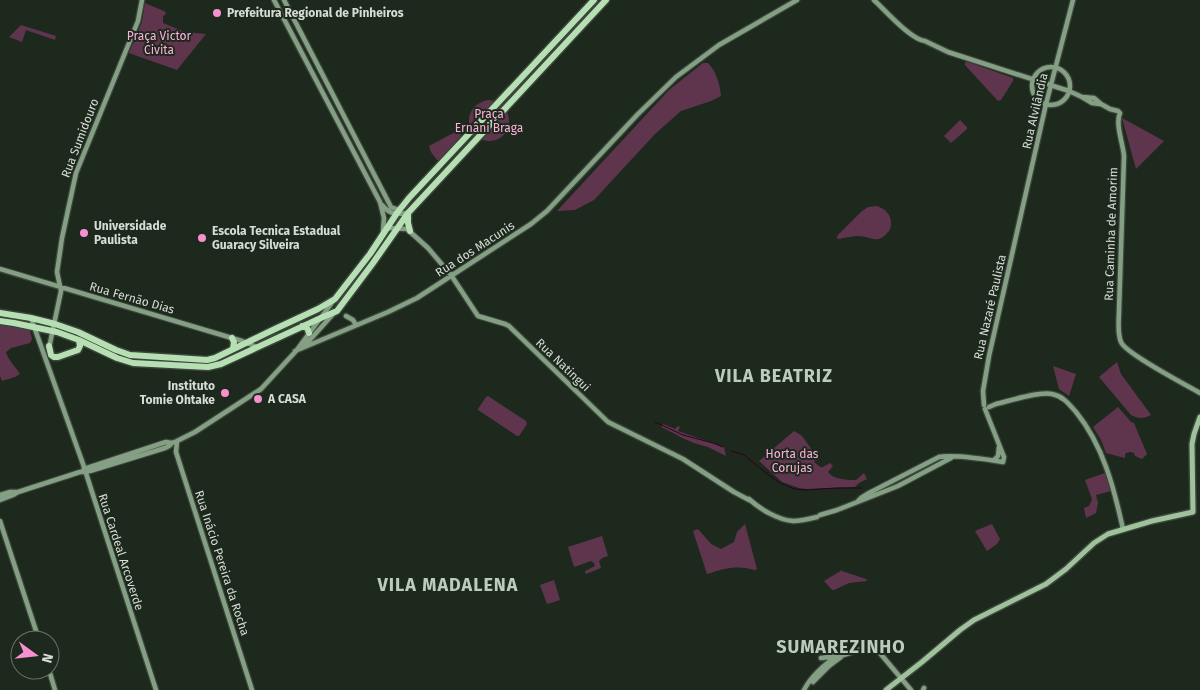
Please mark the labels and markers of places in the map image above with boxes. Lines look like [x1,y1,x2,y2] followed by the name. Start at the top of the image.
[227,6,404,20] place label: Prefeitura Regional de Pinheiros
[211,7,223,19] marker: Prefeitura Regional de Pinheiros
[94,219,167,247] place label: Universidade Paulista
[212,224,341,252] place label: Escola Tecnica Estadual Guaracy Silveira
[78,227,90,239] marker: Universidade Paulista
[196,232,208,244] marker: Escola Tecnica Estadual Guaracy Silveira
[140,379,215,407] place label: Instituto Tomie Ohtake
[219,387,231,399] marker: Instituto Tomie Ohtake
[267,392,307,406] place label: A CASA
[252,393,264,405] marker: A CASA

